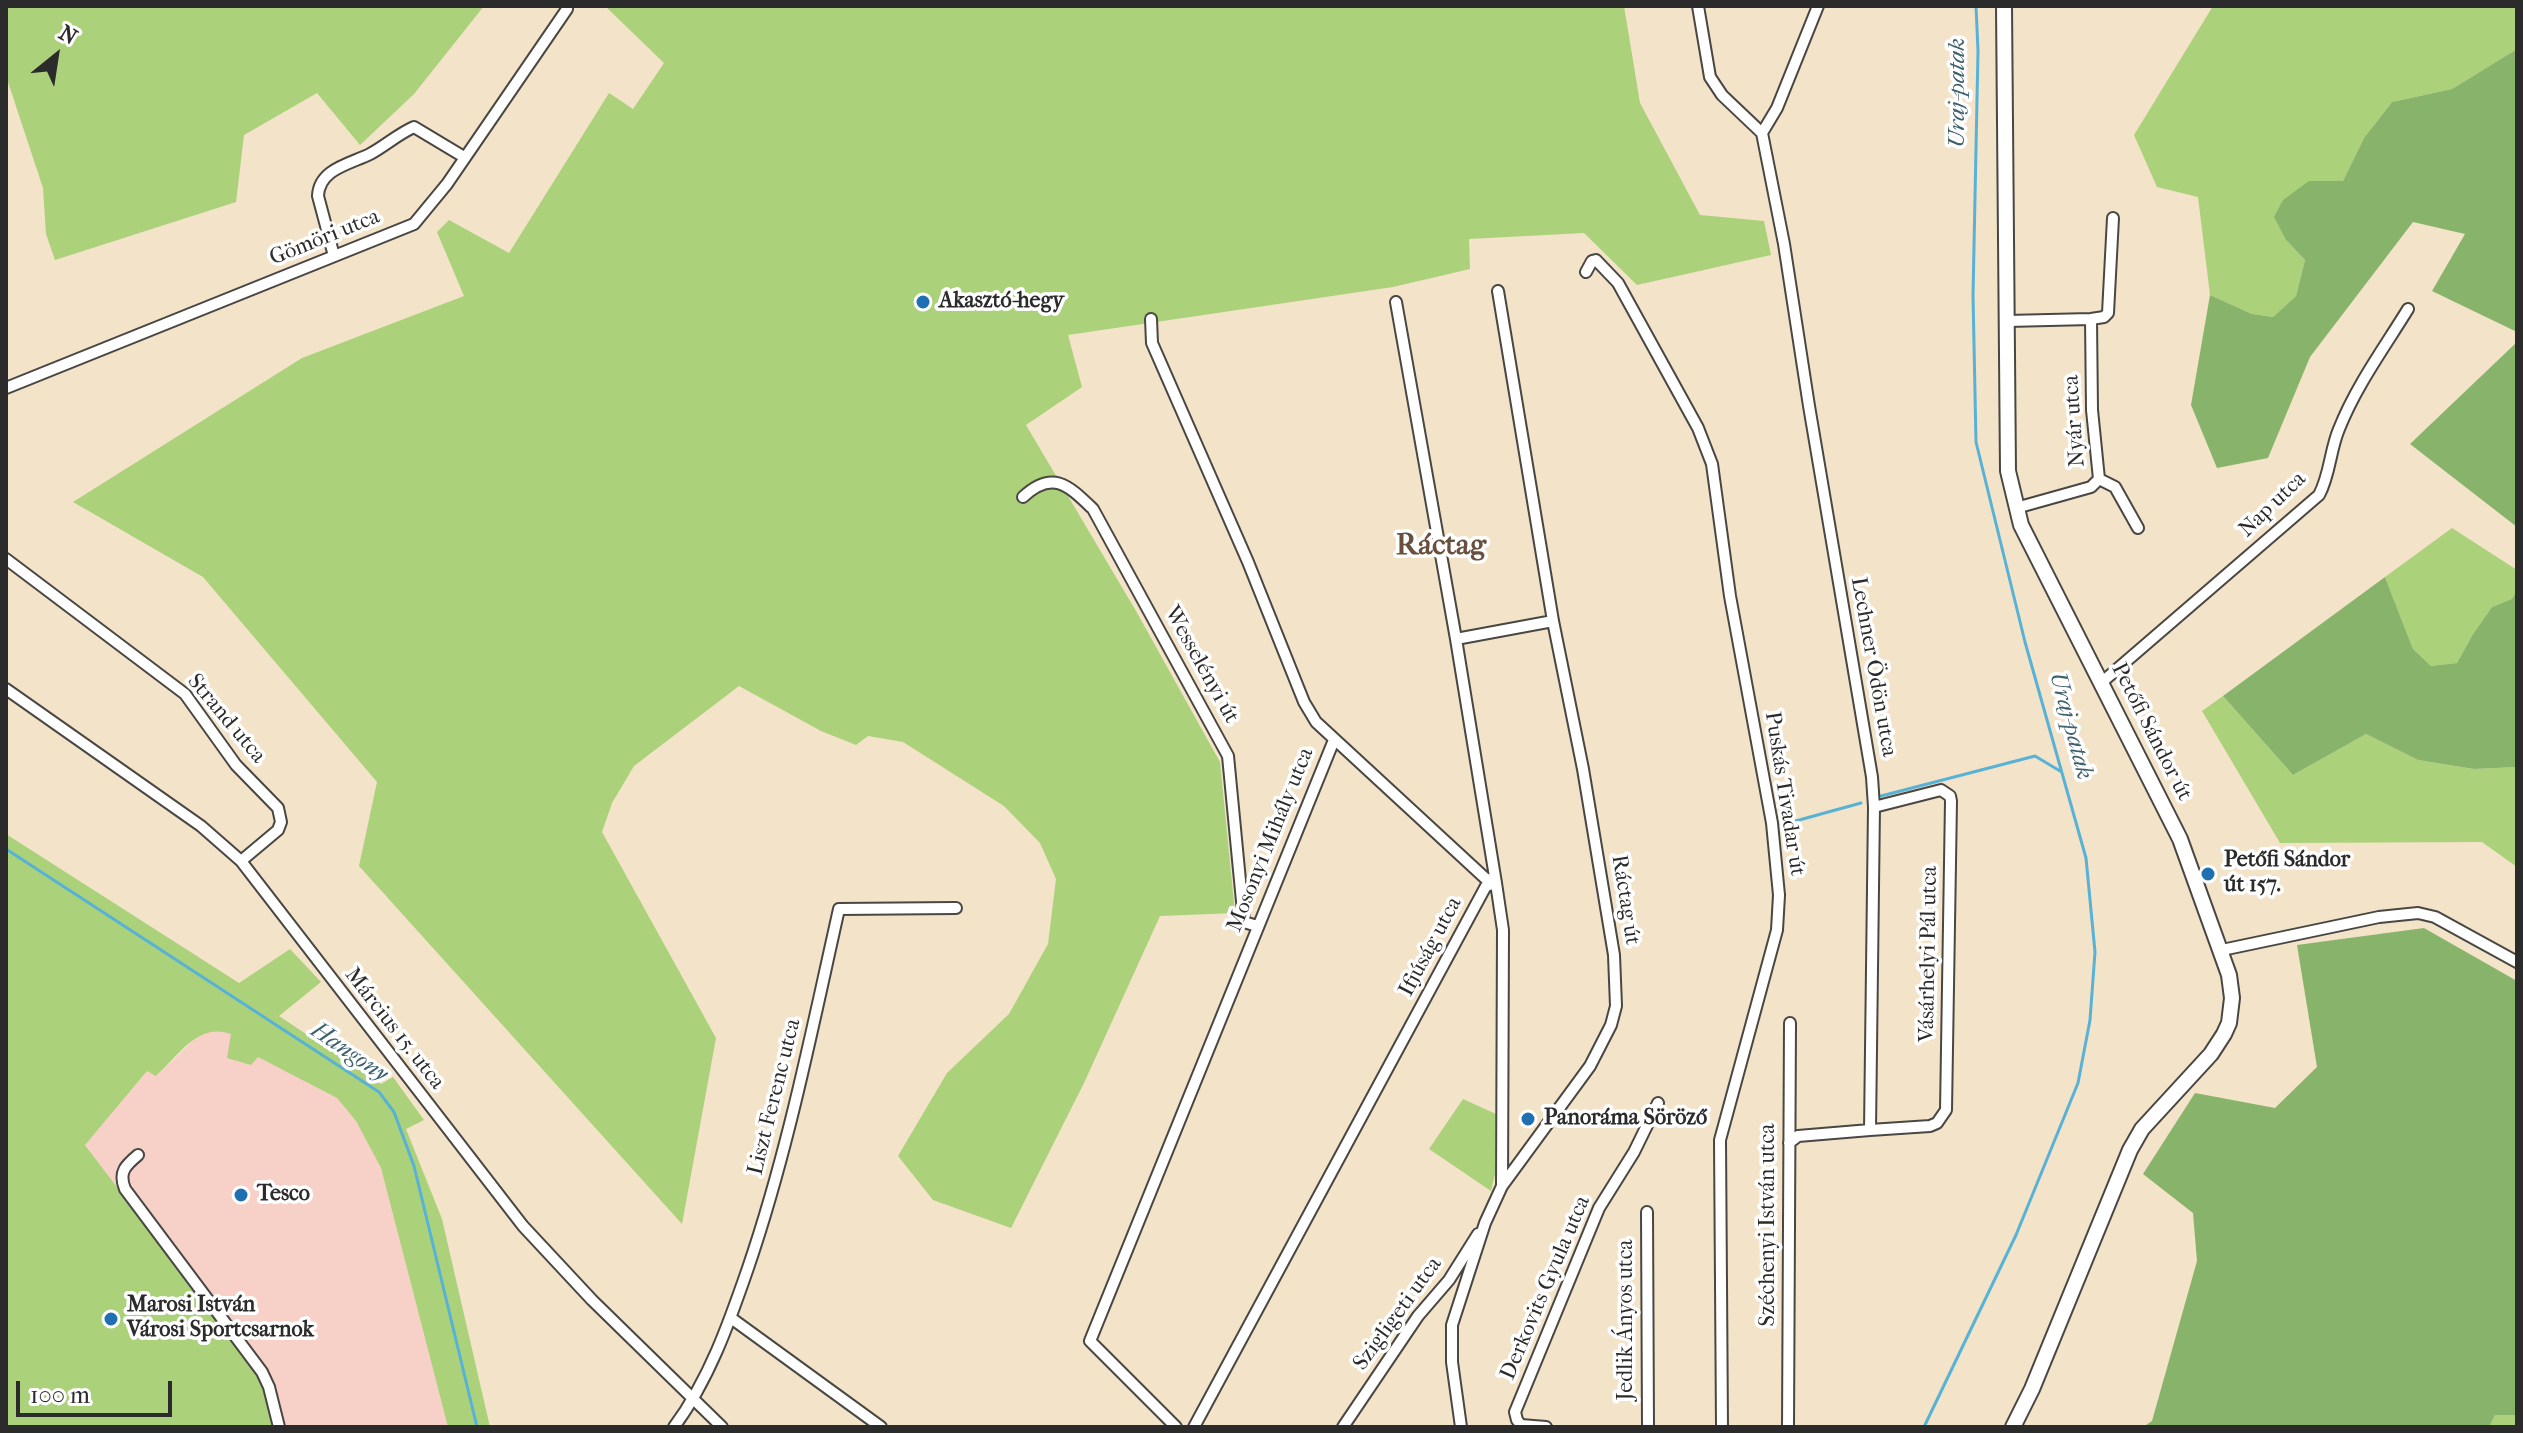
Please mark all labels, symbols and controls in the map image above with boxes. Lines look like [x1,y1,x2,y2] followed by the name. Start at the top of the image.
[16,16,96,96] north arrow
[54,20,82,51] text: N
[1944,38,1972,148] water label: Uraj-patak
[266,204,384,272] street label: Gömöri utca
[939,289,1064,315] place label: Akasztó-hegy
[914,293,932,311] marker: Akasztó-hegy
[2059,374,2091,468] street label: Nyár utca
[2234,467,2312,543] street label: Nap utca
[1396,529,1486,565] district label: Ráctag
[1844,575,1902,759] street label: Lechner Ödön utca
[1158,602,1244,728] street label: Wesselényi út
[2105,659,2197,805] street label: Petőfi Sándor út
[181,669,271,769] street label: Strand utca
[2042,669,2098,783] water label: Uraj-patak
[1758,710,1810,878] street label: Puskás Tivadar út
[1222,744,1320,936] street label: Mosonyi Mihály utca
[2224,848,2350,900] place label: Petőfi Sándor út 157.
[1605,853,1645,947] street label: Ráctag út
[2199,865,2217,883] marker: Petőfi Sándor út 157.
[1914,866,1944,1042] street label: Vásárhelyi Pál utca
[1394,893,1468,1001] street label: Ifjúság utca
[338,963,450,1095] street label: Március 15. utca
[743,1016,807,1178] street label: Liszt Ferenc utca
[305,1017,393,1089] water label: Hangony
[1544,1106,1707,1132] place label: Panoráma Söröző
[1519,1110,1537,1128] marker: Panoráma Söröző
[1756,1124,1782,1326] street label: Széchenyi István utca
[257,1182,310,1208] place label: Tesco
[232,1186,250,1204] marker: Tesco
[1495,1192,1597,1384] street label: Derkovits Gyula utca
[1614,1239,1640,1401] street label: Jedlik Ányos utca
[1348,1252,1448,1376] street label: Szigligeti utca
[127,1293,314,1344] place label: Marosi István Városi Sportcsarnok
[102,1310,120,1328] marker: Marosi István Városi Sportcsarnok
[20,1365,176,1415] scale bar
[30,1381,90,1409] text: 100 m

